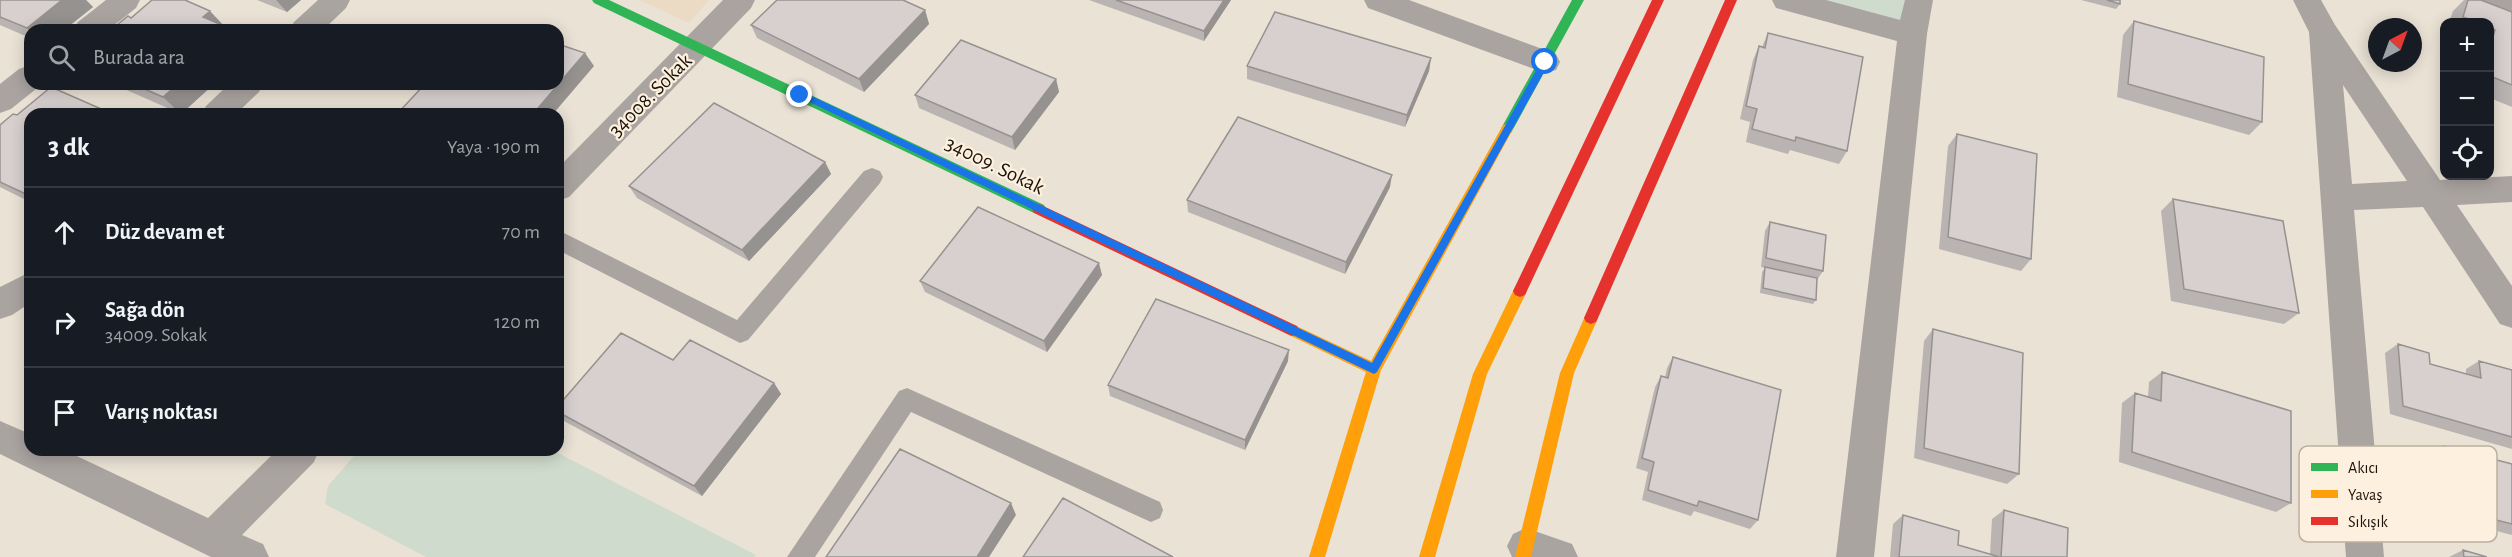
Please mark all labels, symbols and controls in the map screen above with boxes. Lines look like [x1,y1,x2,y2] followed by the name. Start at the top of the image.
[2368,18,2422,72] north arrow
[2440,18,2494,180] map controls
[2440,18,2494,72] button: +
[24,24,564,90] search box
[45,41,78,74] icon: search
[93,46,185,68] text: Burada ara
[1531,48,1557,74] route start
[605,50,696,141] street label: 34008. Sokak
[2440,72,2494,126] button: −
[786,81,812,107] route end
[2440,126,2494,180] button: locate
[942,132,1048,199] street label: 34009. Sokak
[48,134,90,160] text: 3 dk
[447,137,540,157] text: Yaya · 190 m
[48,216,81,249] icon: ahead
[105,221,224,243] text: Düz devam et
[502,222,540,242] text: 70 m
[105,299,185,321] text: Sağa dön
[48,306,81,339] icon: right
[494,312,540,332] text: 120 m
[105,325,207,345] text: 34009. Sokak
[48,396,81,429] icon: arrive
[105,401,218,423] text: Varış noktası
[2299,446,2497,542] legend
[2348,460,2378,476] text: Akıcı
[2348,487,2383,503] text: Yavaş
[2348,514,2388,530] text: Sıkışık

